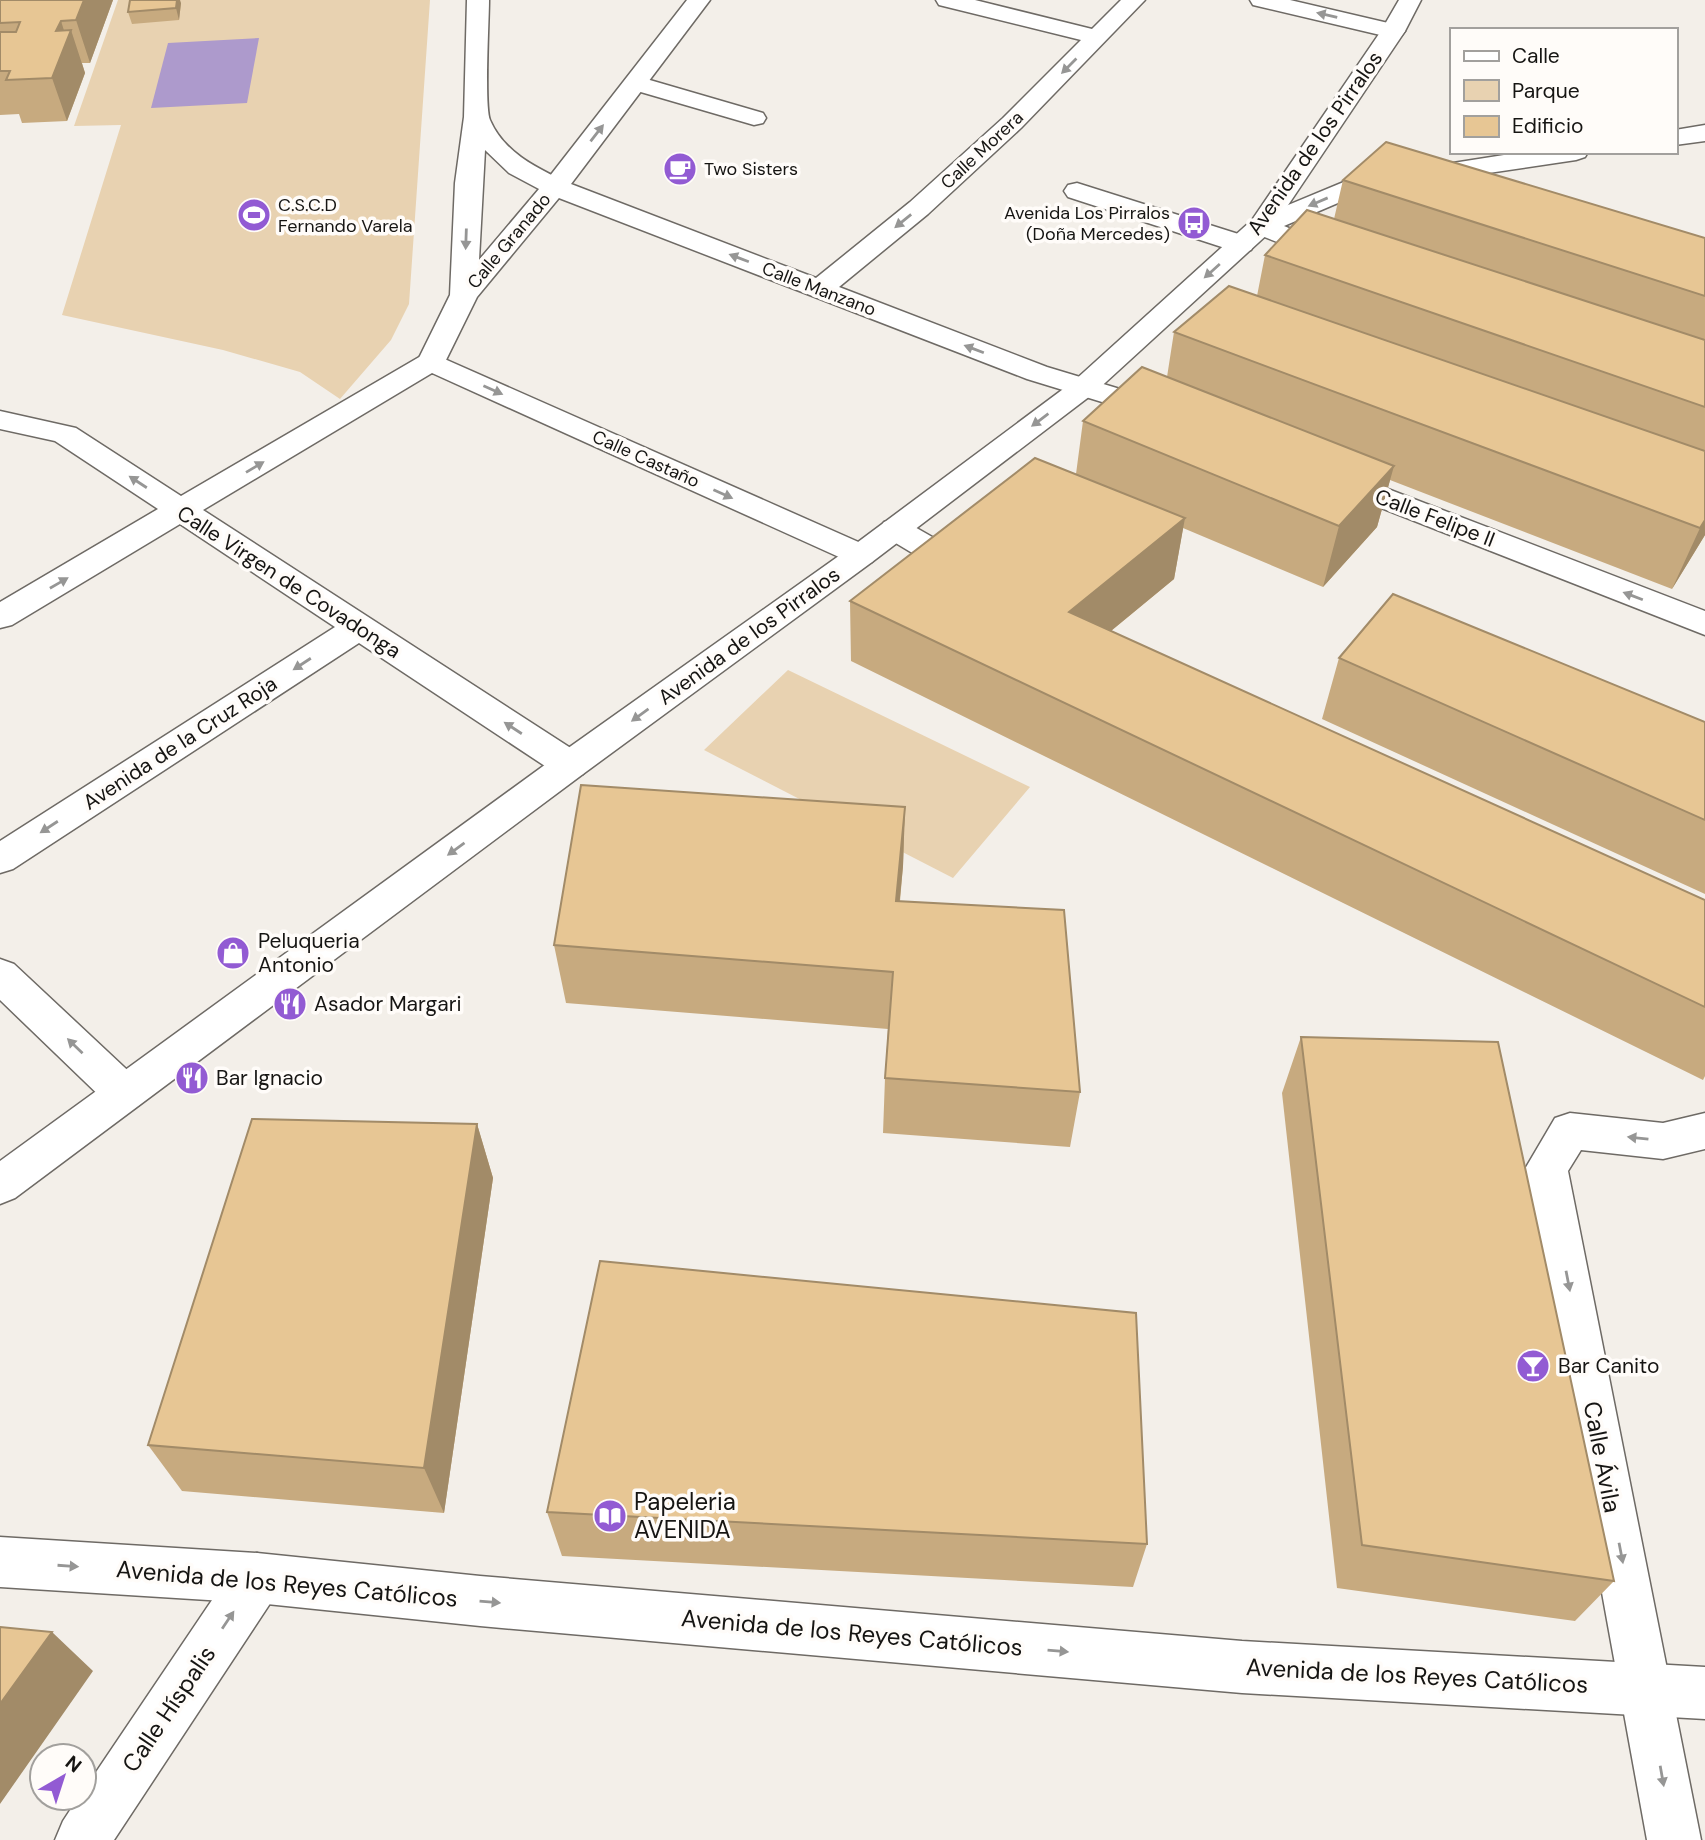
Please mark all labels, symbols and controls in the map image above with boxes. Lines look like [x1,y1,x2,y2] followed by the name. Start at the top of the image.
[1316,10,1338,21] one-way arrow
[1450,28,1677,154] legend
[1512,42,1560,70] text: Calle
[1241,46,1389,240] street label: Avenida de los Pirralos
[1061,58,1077,74] one-way arrow
[1512,77,1580,105] text: Parque
[936,106,1028,194] street label: Calle Morera
[1512,112,1583,140] text: Edificio
[589,125,604,143] one-way arrow
[661,150,699,188] cafe icon: Two Sisters
[704,157,798,181] place label: Two Sisters
[462,188,556,294] street label: Calle Granado
[278,193,413,238] place label: C.S.C.D Fernando Varela
[235,196,273,234] sports icon: C.S.C.D Fernando Varela
[1307,197,1328,208] one-way arrow
[1004,201,1170,246] place label: Avenida Los Pirralos (Doña Mercedes)
[1175,204,1213,242] bus stop icon: Avenida Los Pirralos (Doña Mercedes)
[894,213,911,228] one-way arrow
[460,228,471,250] one-way arrow
[728,252,749,263] one-way arrow
[759,256,879,322] street label: Calle Manzano
[1203,263,1221,279] one-way arrow
[963,343,984,354] one-way arrow
[483,385,504,396] one-way arrow
[1032,413,1050,428] one-way arrow
[589,425,703,493] street label: Calle Castaño
[246,461,265,474] one-way arrow
[129,475,147,489] one-way arrow
[1371,482,1499,554] street label: Calle Felipe II
[713,488,734,499] one-way arrow
[172,499,406,665] street label: Calle Virgen de Covadonga
[652,560,846,712] street label: Avenida de los Pirralos
[49,577,69,589] one-way arrow
[1623,591,1644,602] one-way arrow
[292,658,311,671] one-way arrow
[78,670,282,816] street label: Avenida de la Cruz Roja
[631,708,649,722] one-way arrow
[503,722,522,735] one-way arrow
[39,821,58,834] one-way arrow
[447,842,465,856] one-way arrow
[258,927,360,979] place label: Peluqueria Antonio
[214,934,252,972] shop icon: Peluqueria Antonio
[271,985,309,1023] restaurant icon: Asador Margari
[314,990,461,1018] place label: Asador Margari
[66,1038,83,1055] one-way arrow
[173,1059,211,1097] restaurant icon: Bar Ignacio
[216,1064,323,1092] place label: Bar Ignacio
[1627,1133,1649,1144] one-way arrow
[1563,1270,1574,1292] one-way arrow
[1514,1347,1552,1385] bar icon: Bar Canito
[1558,1352,1659,1380] place label: Bar Canito
[1577,1399,1628,1515] street label: Calle Ávila
[634,1486,736,1545] place label: Papeleria AVENIDA
[591,1497,629,1535] library icon: Papeleria AVENIDA
[1615,1542,1626,1564] one-way arrow
[115,1553,459,1614] street label: Avenida de los Reyes Católicos
[57,1561,79,1572] one-way arrow
[479,1597,501,1608] one-way arrow
[680,1602,1024,1663] street label: Avenida de los Reyes Católicos
[222,1610,235,1630] one-way arrow
[115,1640,222,1778] street label: Calle Híspalis
[1048,1646,1070,1657] one-way arrow
[1245,1651,1589,1700] street label: Avenida de los Reyes Católicos
[28,1742,98,1812] north arrow
[60,1750,87,1778] text: N
[1657,1765,1668,1787] one-way arrow

